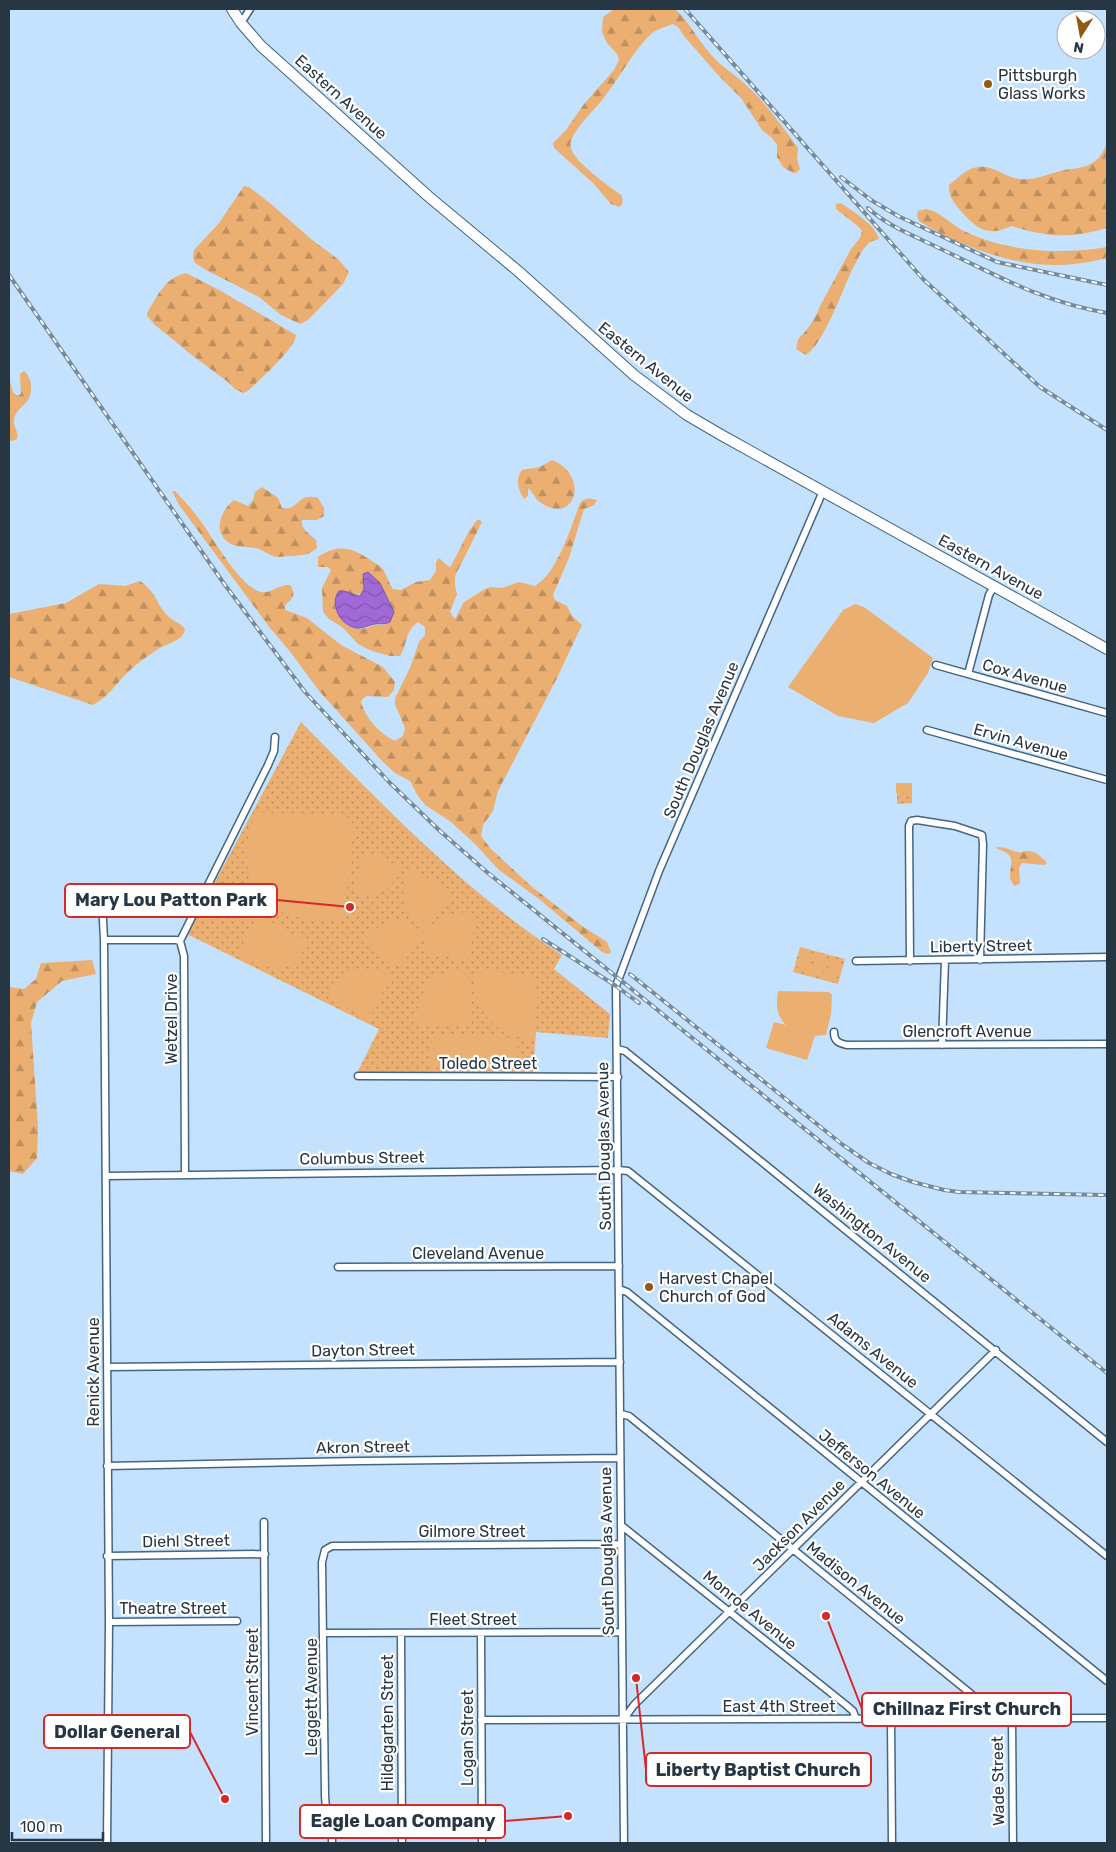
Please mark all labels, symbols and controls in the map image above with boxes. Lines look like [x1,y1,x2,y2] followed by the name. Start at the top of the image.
[1056,10,1106,60] north arrow
[1072,38,1085,57] text: N
[291,51,391,143] street label: Eastern Avenue
[998,66,1086,103] place label: Pittsburgh Glass Works
[982,78,994,90] marker: Pittsburgh Glass Works
[594,318,698,406] street label: Eastern Avenue
[935,530,1047,604] street label: Eastern Avenue
[980,655,1070,697] street label: Cox Avenue
[659,659,743,821] street label: South Douglas Avenue
[971,719,1071,765] street label: Ervin Avenue
[65,884,277,917] callout: Mary Lou Patton Park
[75,889,267,911] text: Mary Lou Patton Park
[930,936,1032,956] street label: Liberty Street
[162,973,181,1064] street label: Wetzel Drive
[902,1022,1032,1041] street label: Glencroft Avenue
[439,1054,537,1073] street label: Toledo Street
[593,1062,615,1230] street label: South Douglas Avenue
[299,1147,425,1169] street label: Columbus Street
[809,1179,935,1287] street label: Washington Avenue
[412,1244,544,1263] street label: Cleveland Avenue
[659,1269,773,1306] place label: Harvest Chapel Church of God
[643,1281,655,1293] marker: Harvest Chapel Church of God
[824,1308,922,1392] street label: Adams Avenue
[84,1317,103,1427] street label: Renick Avenue
[311,1340,415,1360] street label: Dayton Street
[815,1425,929,1523] street label: Jefferson Avenue
[316,1437,410,1457] street label: Akron Street
[596,1467,618,1635] street label: South Douglas Avenue
[749,1475,849,1575] street label: Jackson Avenue
[418,1522,526,1541] street label: Gilmore Street
[142,1531,230,1551] street label: Diehl Street
[803,1537,909,1629] street label: Madison Avenue
[699,1566,801,1654] street label: Monroe Avenue
[119,1599,227,1618] street label: Theatre Street
[429,1610,517,1629] street label: Fleet Street
[243,1628,262,1736] street label: Vincent Street
[302,1638,321,1756] street label: Leggett Avenue
[378,1654,397,1792] street label: Hildegarten Street
[458,1690,477,1786] street label: Logan Street
[862,1693,1071,1726] callout: Chillnaz First Church
[723,1697,835,1716] street label: East 4th Street
[873,1698,1061,1720] text: Chillnaz First Church
[44,1715,190,1748] callout: Dollar General
[54,1721,180,1743] text: Dollar General
[988,1736,1008,1826] street label: Wade Street
[646,1753,871,1786] callout: Liberty Baptist Church
[655,1759,861,1781] text: Liberty Baptist Church
[300,1805,505,1838] callout: Eagle Loan Company
[12,1810,104,1842] scale bar
[311,1810,496,1832] text: Eagle Loan Company
[20,1818,62,1836] text: 100 m

